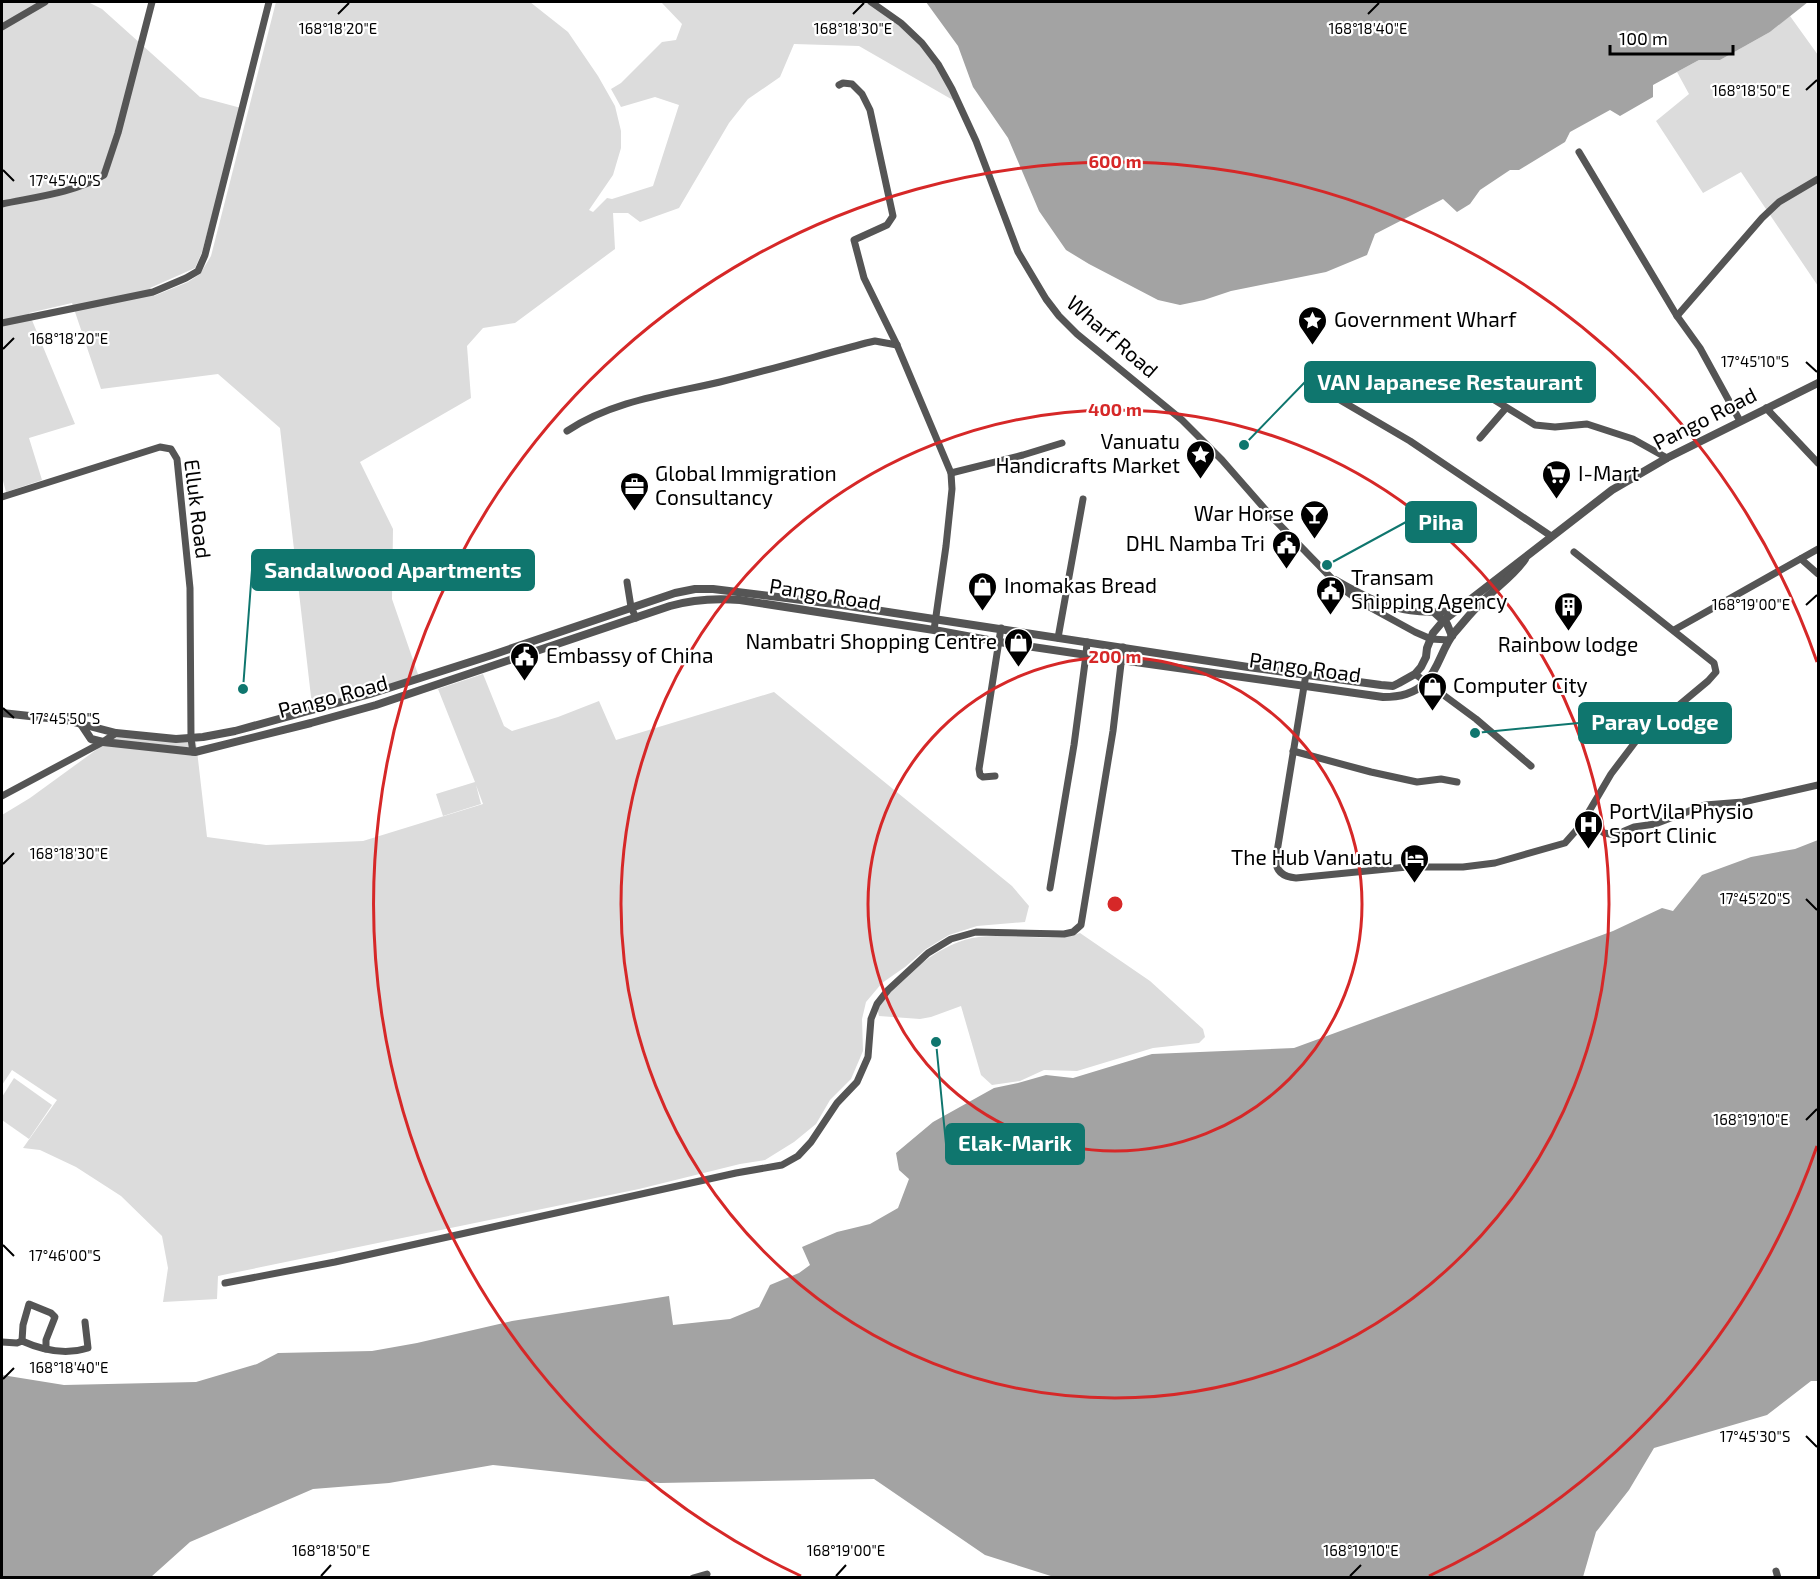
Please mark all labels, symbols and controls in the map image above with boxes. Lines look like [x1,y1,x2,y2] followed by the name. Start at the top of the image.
[1610,18,1733,56] scale bar
[299,19,377,37] text: 168°18'20"E
[814,19,892,37] text: 168°18'30"E
[1329,19,1407,37] text: 168°18'40"E
[1619,27,1668,49] text: 100 m
[1712,81,1790,99] text: 168°18'50"E
[1088,150,1142,172] text: 600 m
[29,171,101,189] text: 17°45'40"S
[1062,289,1164,382] street label: Wharf Road
[1297,304,1329,346] place icon: Government Wharf
[1334,306,1517,331] place label: Government Wharf
[30,329,108,347] text: 168°18'20"E
[1721,352,1789,370] text: 17°45'10"S
[1305,362,1595,402] callout: VAN Japanese Restaurant
[1317,368,1583,394] text: VAN Japanese Restaurant
[1648,381,1760,454] street label: Pango Road
[1088,398,1142,420] text: 400 m
[995,428,1180,477] place label: Vanuatu Handicrafts Market
[1185,438,1217,480] place icon: Vanuatu Handicrafts Market
[180,458,217,560] street label: Elluk Road
[1541,458,1573,500] supermarket icon: I-Mart
[655,460,837,509] place label: Global Immigration Consultancy
[1578,460,1639,485] place label: I-Mart
[618,470,650,512] office icon: Global Immigration Consultancy
[1299,498,1331,540] bar icon: War Horse
[1194,500,1294,525] place label: War Horse
[1406,502,1476,542] callout: Piha
[1418,508,1464,534] text: Piha
[1270,528,1302,570] public building icon: DHL Namba Tri
[1126,530,1265,555] place label: DHL Namba Tri
[252,550,534,590] callout: Sandalwood Apartments
[264,556,522,582] text: Sandalwood Apartments
[1351,564,1507,613] place label: Transam Shipping Agency
[967,570,999,612] shop icon: Inomakas Bread
[768,572,883,615] street label: Pango Road
[1004,572,1157,597] place label: Inomakas Bread
[1314,574,1346,616] public building icon: Transam Shipping Agency
[1552,590,1584,632] building icon: Rainbow lodge
[1712,595,1790,613] text: 168°19'00"E
[1002,626,1034,668] shop icon: Nambatri Shopping Centre
[746,628,997,653] place label: Nambatri Shopping Centre
[1498,631,1638,656] place label: Rainbow lodge
[509,640,541,682] public building icon: Embassy of China
[546,642,714,667] place label: Embassy of China
[1089,645,1141,667] text: 200 m
[1248,646,1363,687] street label: Pango Road
[275,669,390,722] street label: Pango Road
[1416,670,1448,712] shop icon: Computer City
[1453,672,1588,697] place label: Computer City
[1579,703,1731,743] callout: Paray Lodge
[1591,708,1719,735] text: Paray Lodge
[30,709,100,727] text: 17°45'50"S
[1609,798,1754,847] place label: PortVila Physio Sport Clinic
[1572,808,1604,850] hospital icon: PortVila Physio Sport Clinic
[1398,842,1430,884] hotel icon: The Hub Vanuatu
[30,844,108,862] text: 168°18'30"E
[1231,844,1393,869] place label: The Hub Vanuatu
[1720,889,1790,907] text: 17°45'20"S
[1105,894,1125,914] centre of rings
[1713,1110,1789,1128] text: 168°19'10"E
[946,1124,1084,1164] callout: Elak-Marik
[958,1129,1073,1155] text: Elak-Marik
[29,1246,101,1264] text: 17°46'00"S
[30,1358,108,1376] text: 168°18'40"E
[1720,1427,1790,1445] text: 17°45'30"S
[292,1541,370,1559] text: 168°18'50"E
[807,1541,885,1559] text: 168°19'00"E
[1323,1541,1399,1559] text: 168°19'10"E

